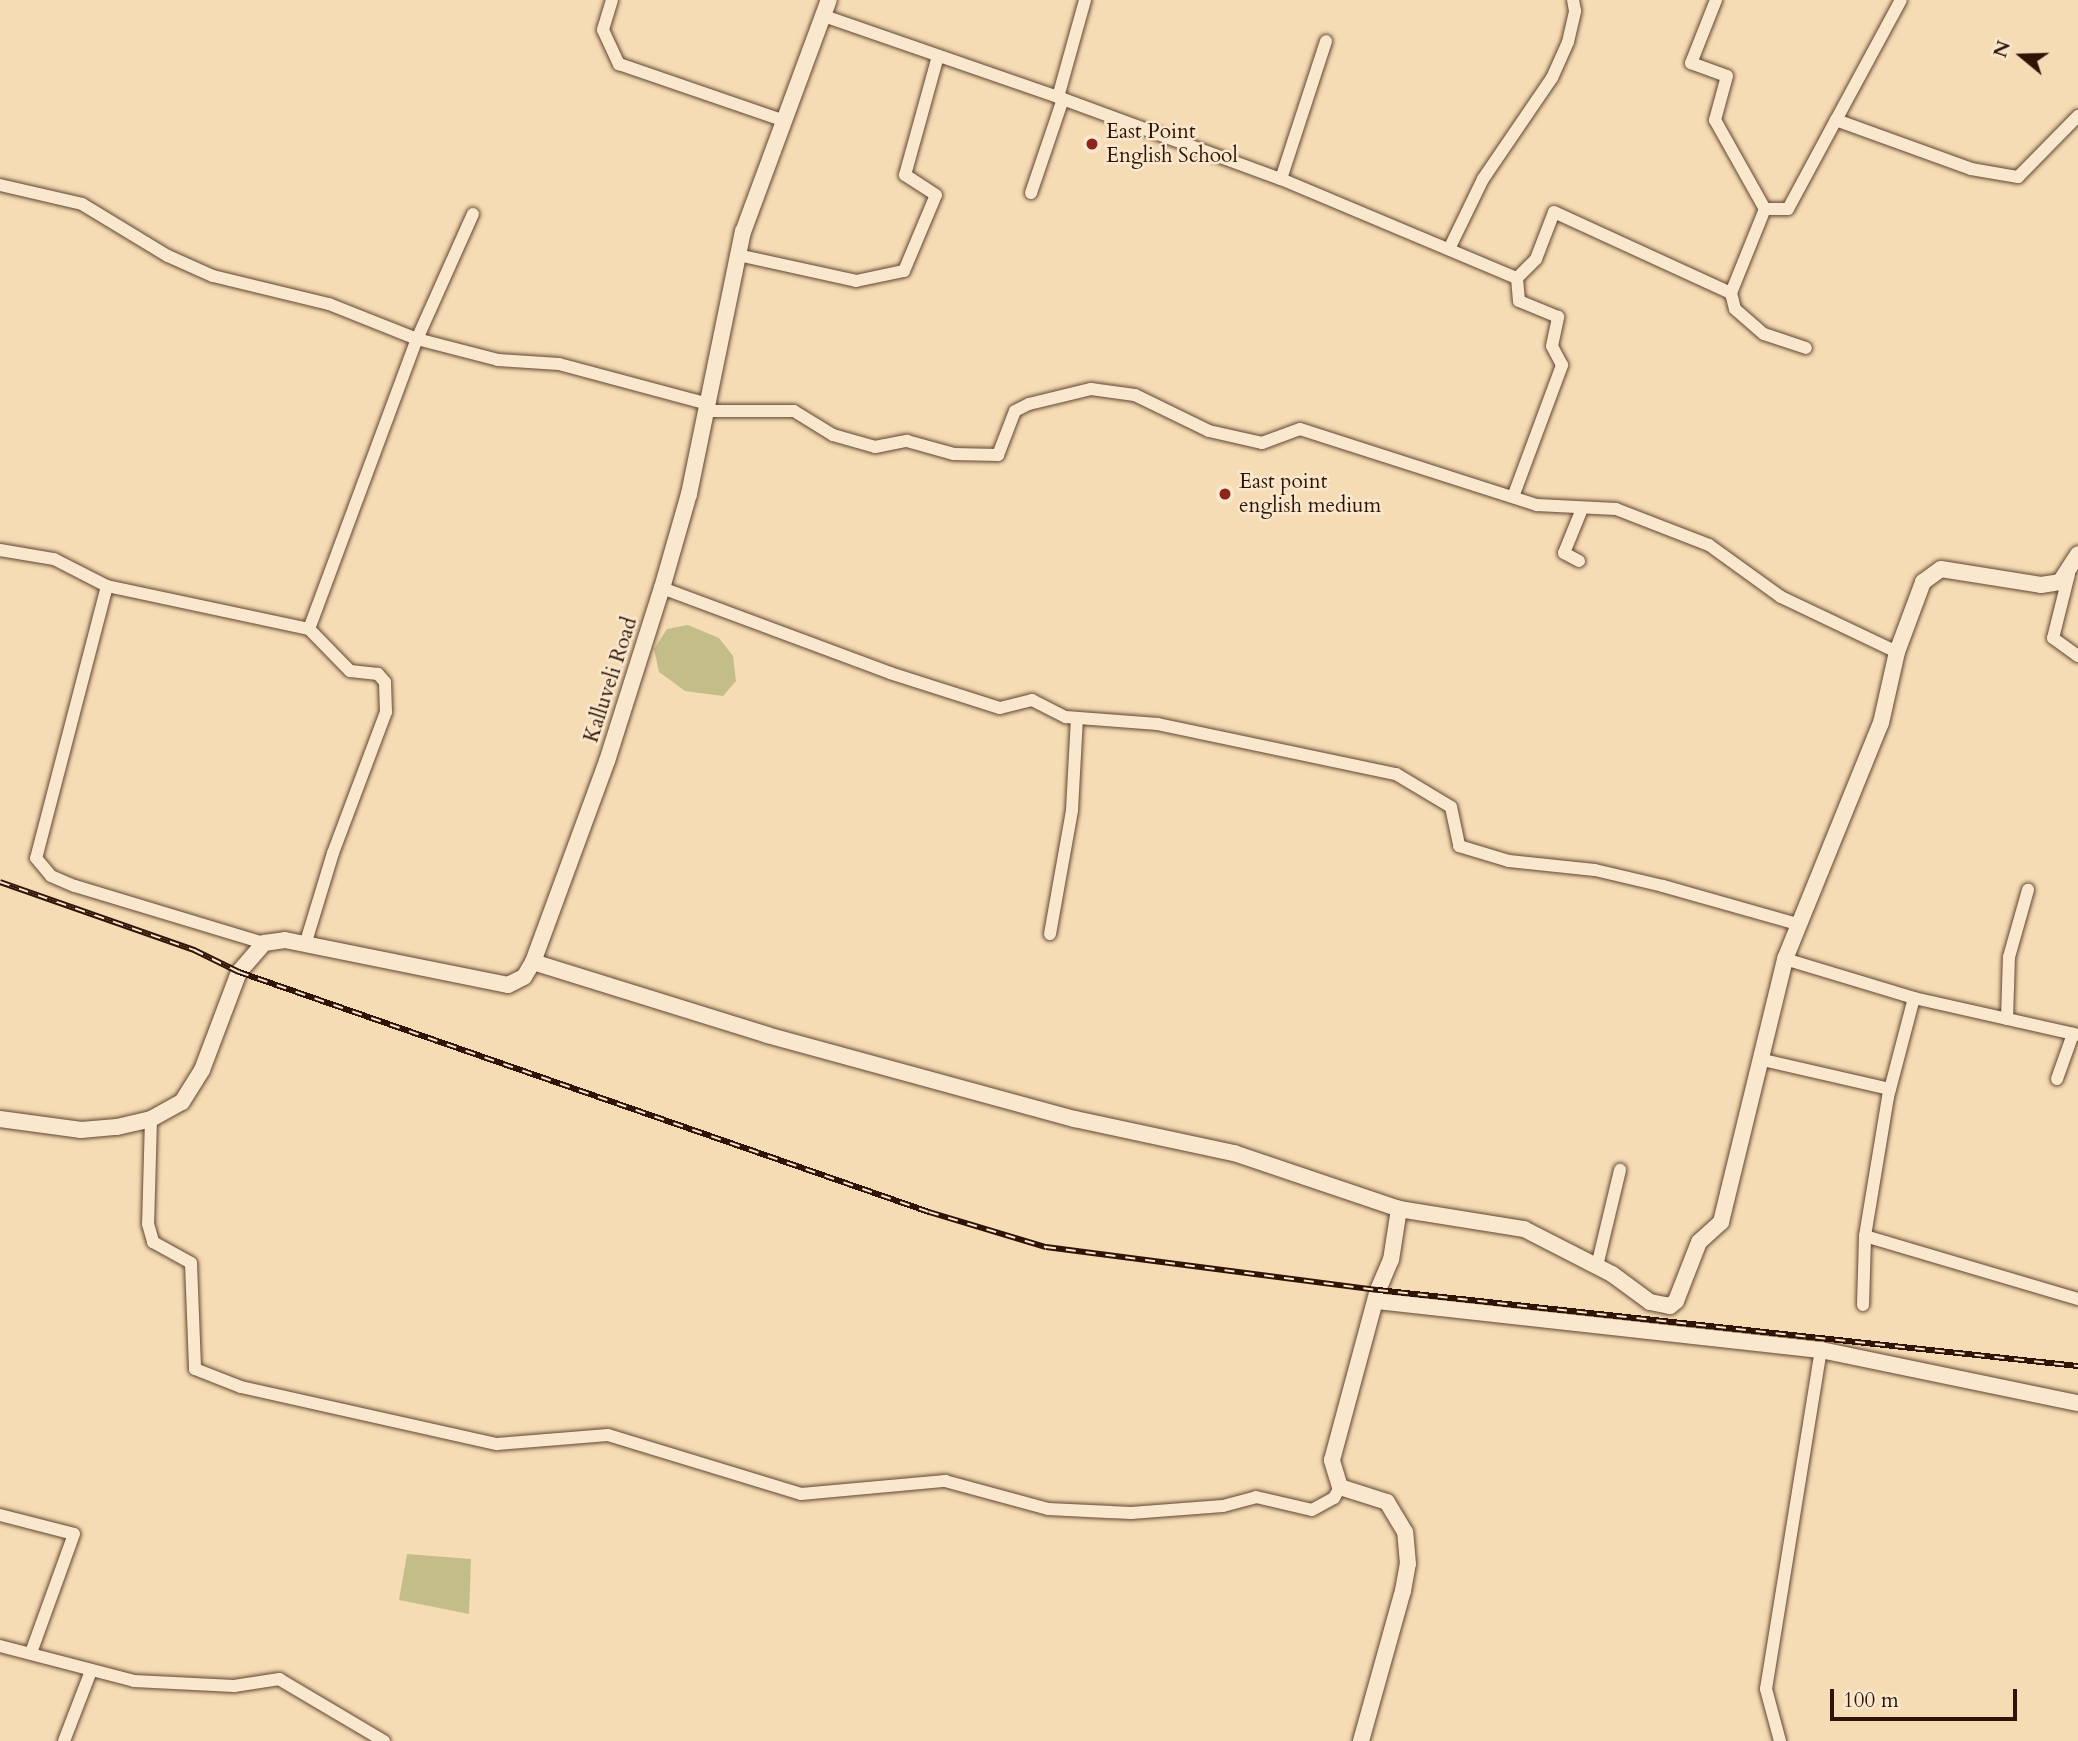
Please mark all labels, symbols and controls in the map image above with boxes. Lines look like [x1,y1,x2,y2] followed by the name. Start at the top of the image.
[1987,21,2057,91] north arrow
[1987,37,2017,61] text: N
[1106,119,1238,169] place label: East Point English School
[1084,136,1100,152] marker: East Point English School
[1239,469,1381,519] place label: East point english medium
[1217,486,1233,502] marker: East point english medium
[579,614,643,746] street label: Kalluveli Road
[1833,1674,2020,1718] scale bar
[1843,1686,1899,1715] text: 100 m

